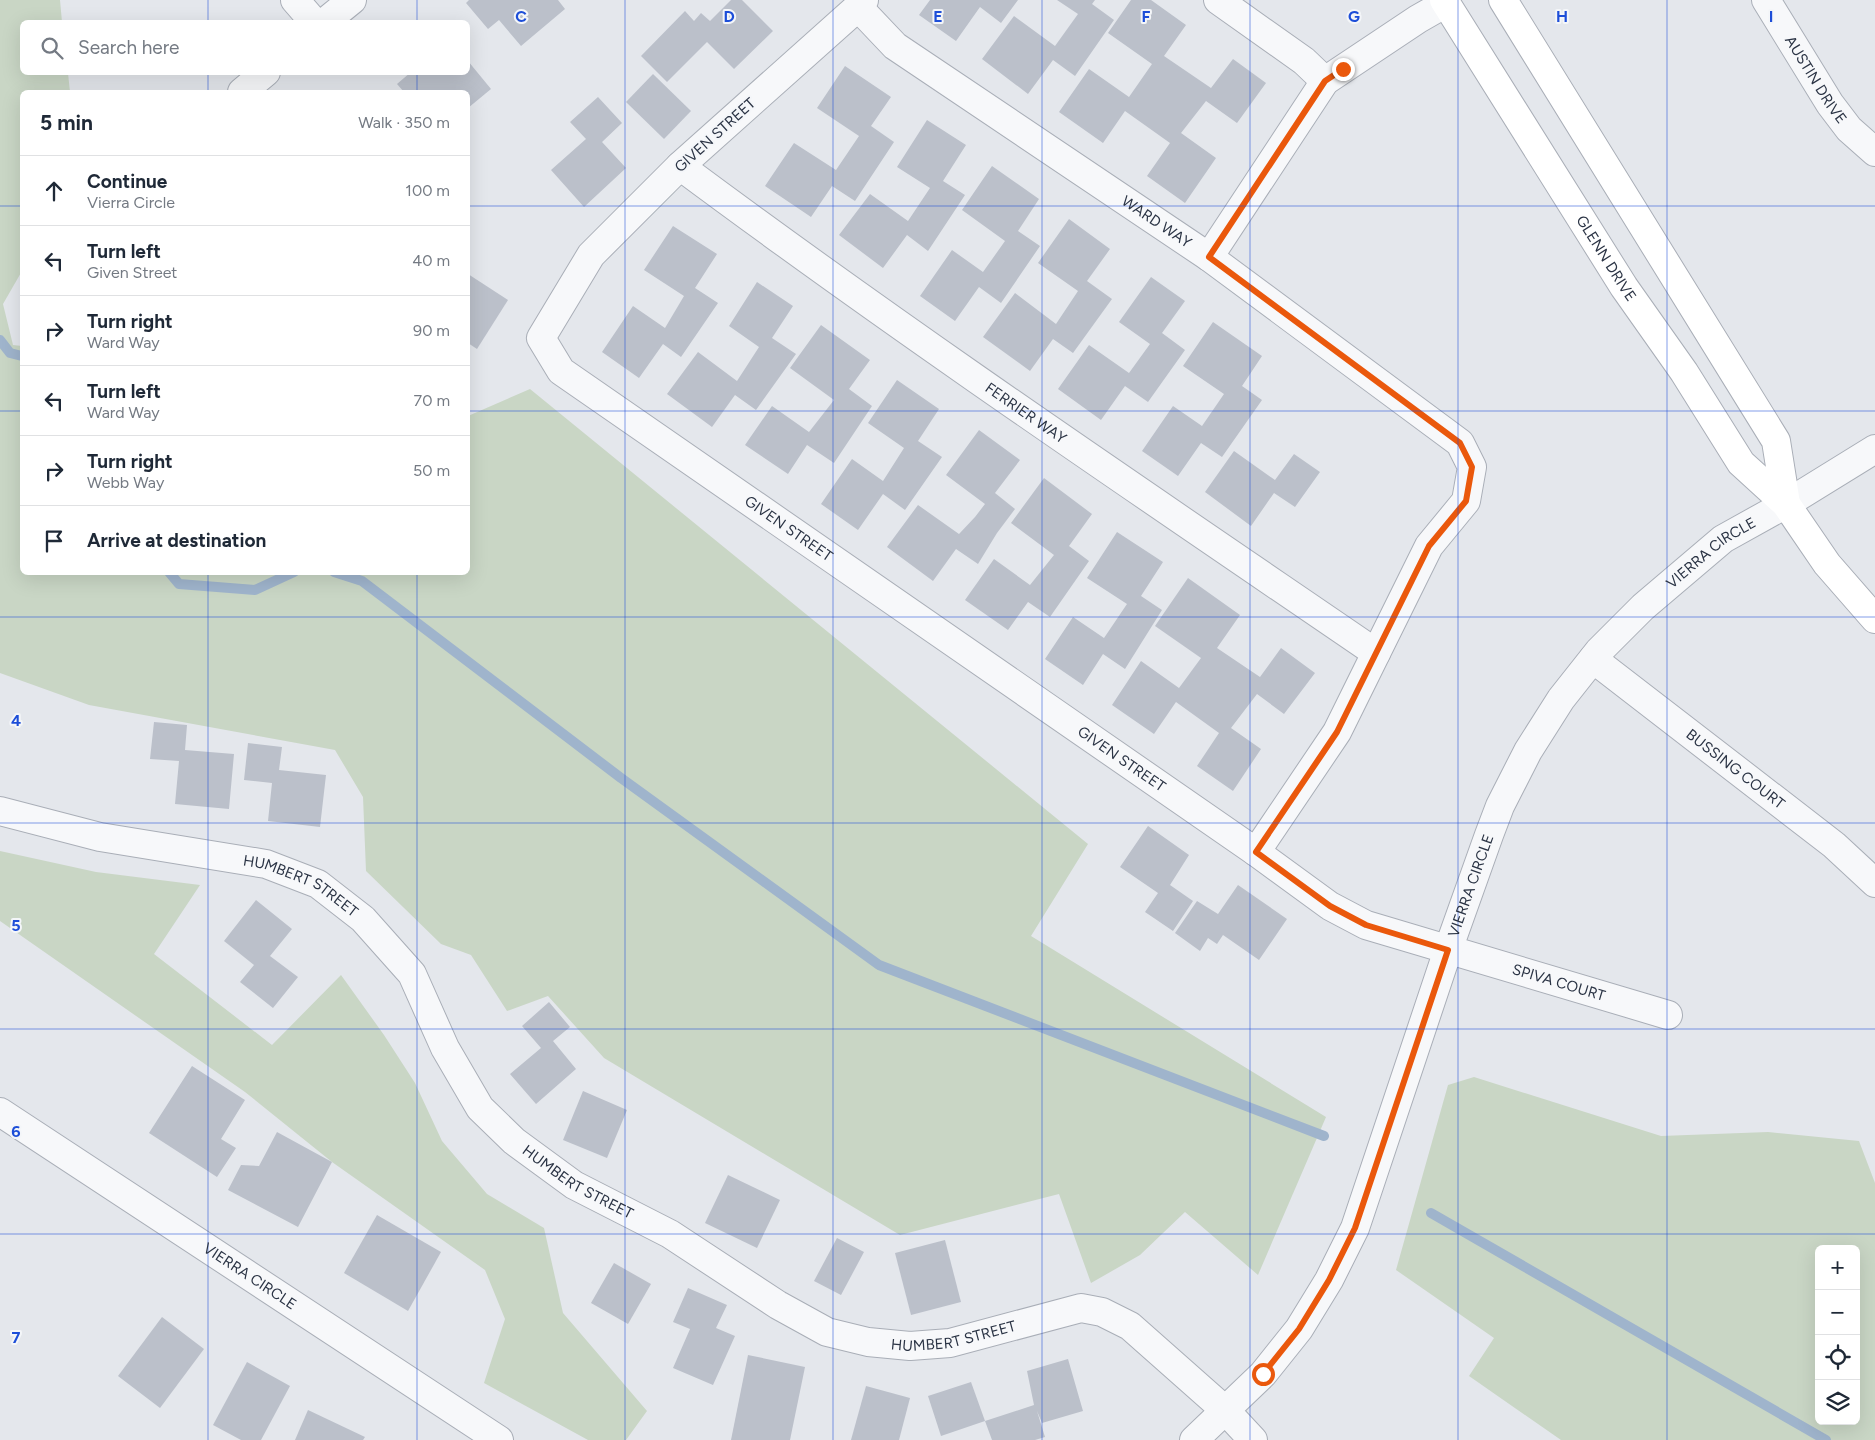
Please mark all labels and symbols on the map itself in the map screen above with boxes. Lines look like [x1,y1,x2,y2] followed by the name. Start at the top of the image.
[515,7,527,26] text: C
[723,7,735,26] text: D
[933,7,943,26] text: E
[1142,7,1151,26] text: F
[1348,7,1360,26] text: G
[1556,7,1568,26] text: H
[1769,7,1773,26] text: I
[1781,32,1851,127] street label: AUSTIN DRIVE
[1332,58,1355,81] route end
[671,93,760,176] street label: GIVEN STREET
[1118,192,1195,252] street label: WARD WAY
[1572,212,1640,305] street label: GLENN DRIVE
[982,379,1070,448] street label: FERRIER WAY
[741,492,837,566] street label: GIVEN STREET
[1663,514,1759,592] street label: VIERRA CIRCLE
[11,711,21,730] text: 4
[1074,722,1170,796] street label: GIVEN STREET
[1683,725,1789,813] street label: BUSSING COURT
[1444,832,1497,940] street label: VIERRA CIRCLE
[242,851,362,921] street label: HUMBERT STREET
[11,916,21,935] text: 5
[1510,960,1608,1005] street label: SPIVA COURT
[11,1122,21,1141] text: 6
[519,1141,637,1223] street label: HUMBERT STREET
[200,1239,300,1313] street label: VIERRA CIRCLE
[890,1317,1019,1355] street label: HUMBERT STREET
[12,1328,21,1347] text: 7
[1252,1363,1275,1386] route start

